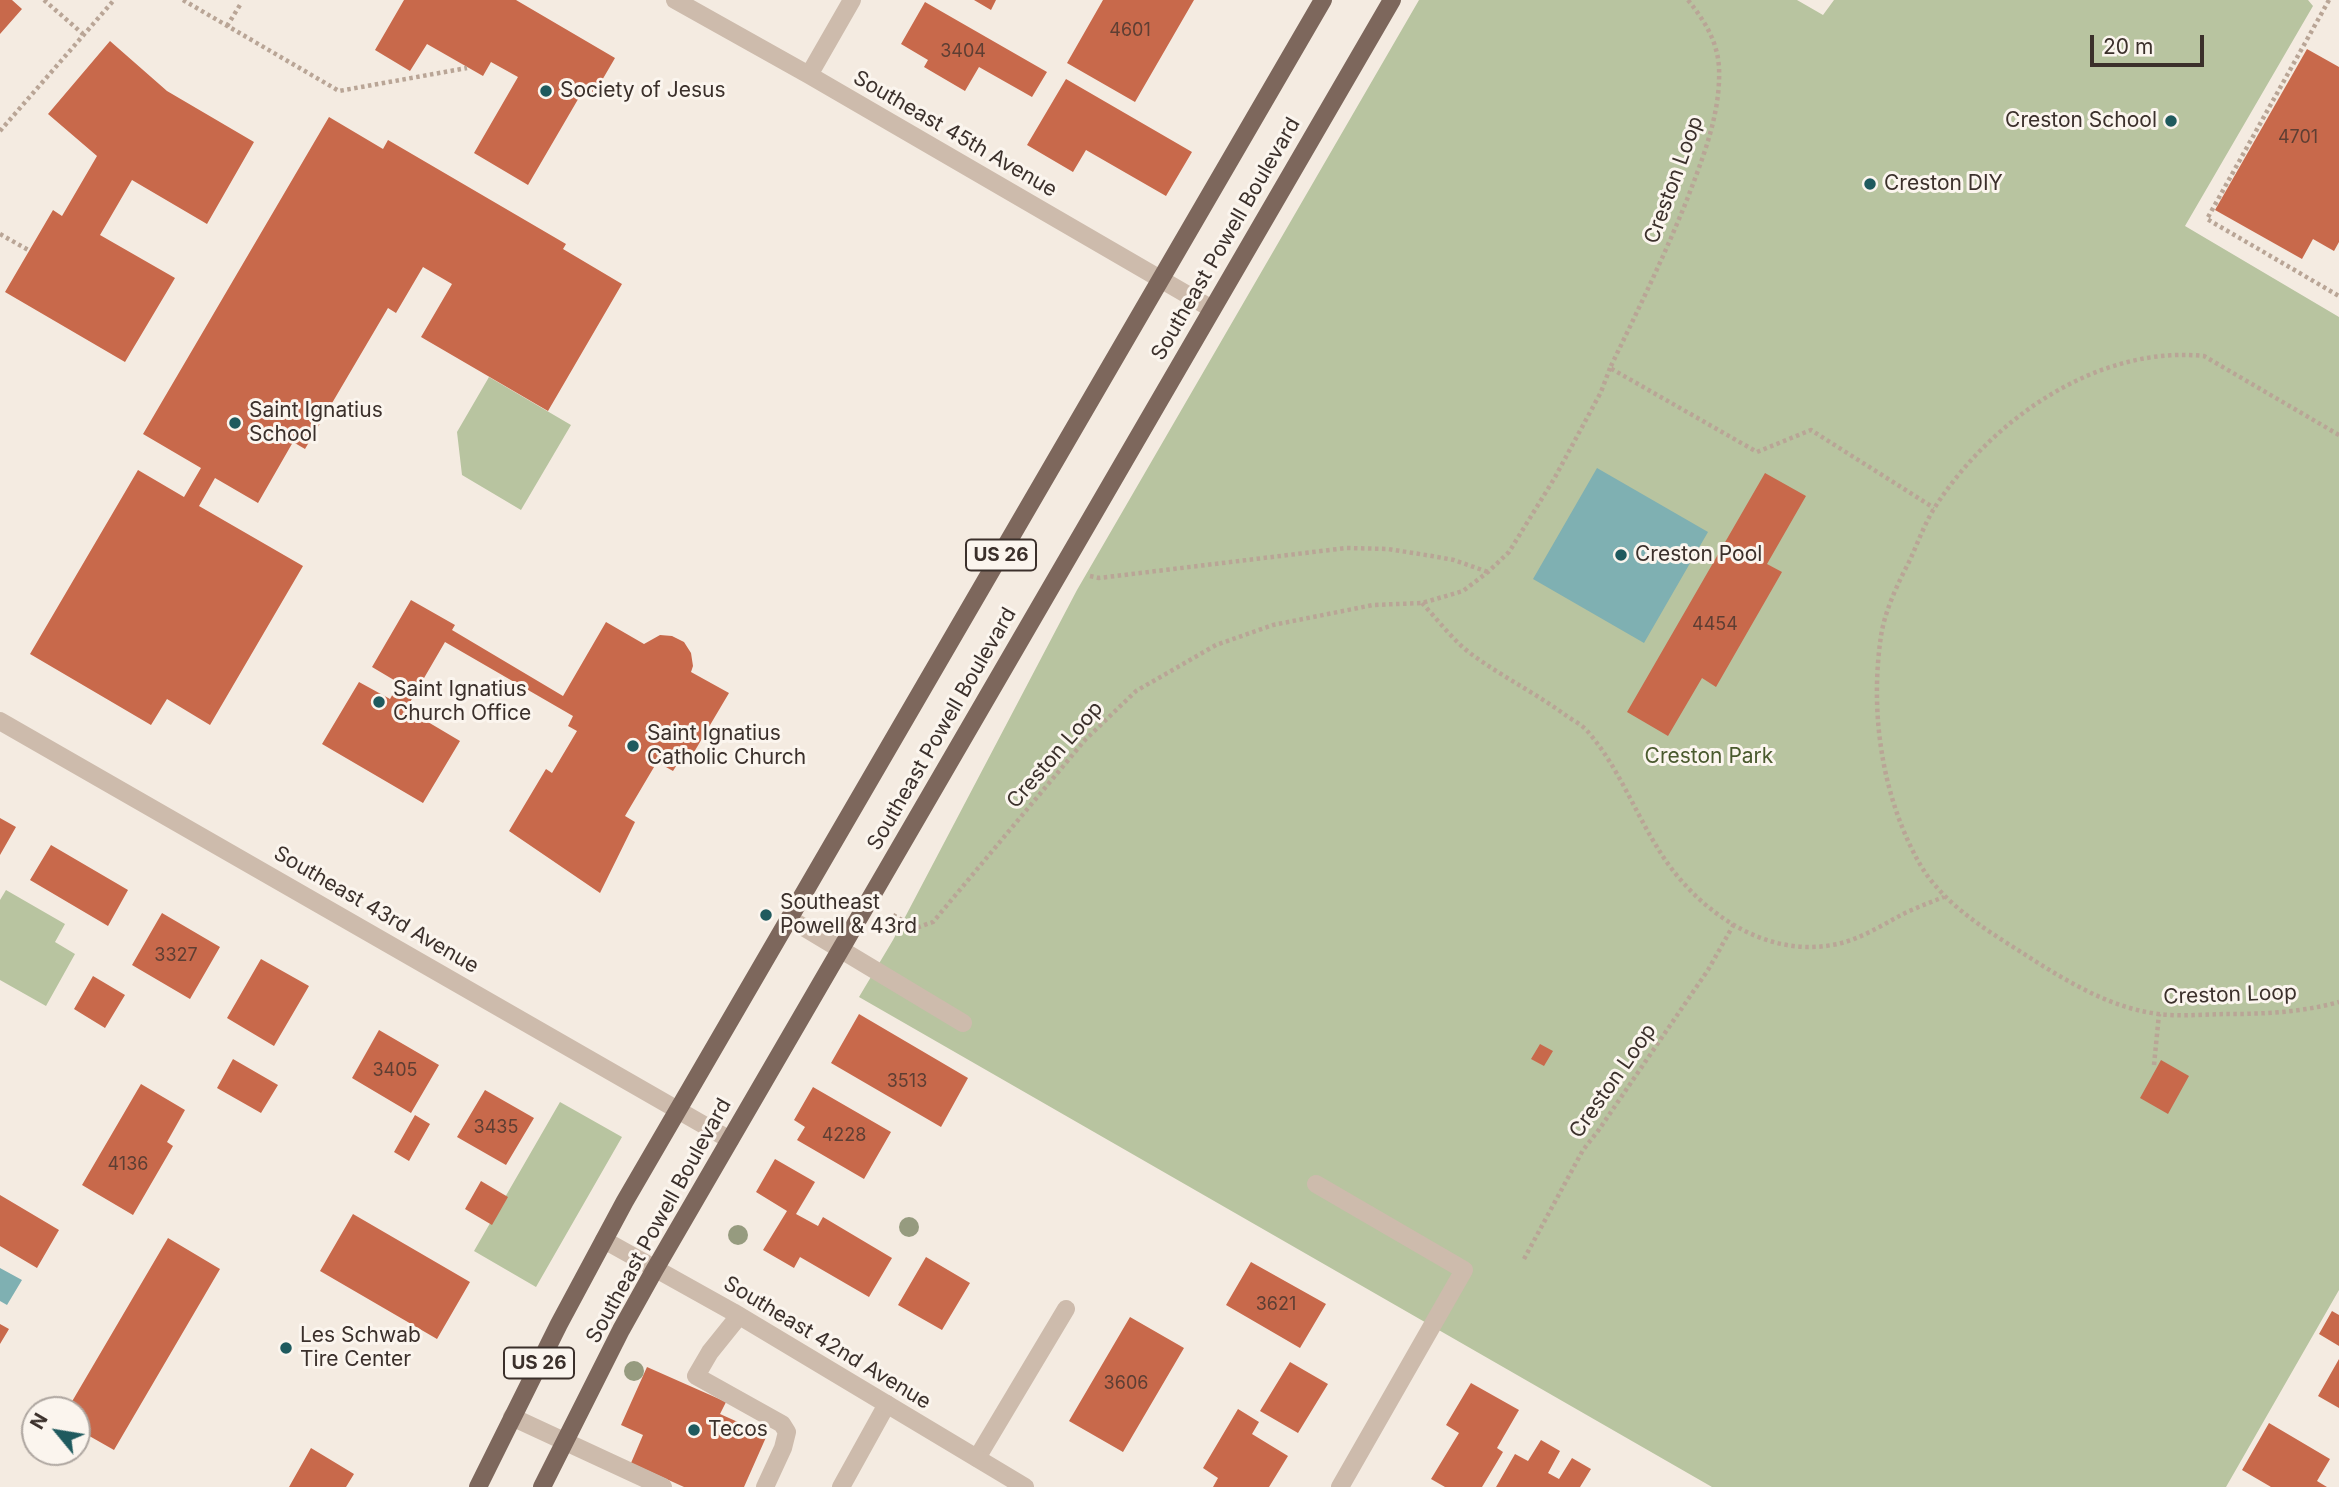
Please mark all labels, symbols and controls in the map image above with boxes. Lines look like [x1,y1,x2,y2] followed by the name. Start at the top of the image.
[1109,20,1151,42] house number: 4601
[2094,21,2208,65] scale bar
[2103,34,2153,59] text: 20 m
[940,41,986,63] house number: 3404
[849,65,1061,203] street label: Southeast 45th Avenue
[560,78,725,104] place label: Society of Jesus
[538,83,554,99] marker: Society of Jesus
[2005,108,2157,134] place label: Creston School
[1146,113,1306,365] street label: Southeast Powell Boulevard
[1639,113,1709,247] street label: Creston Loop
[2163,113,2179,129] marker: Creston School
[2278,127,2318,149] house number: 4701
[1884,171,2003,197] place label: Creston DIY
[1862,176,1878,192] marker: Creston DIY
[249,398,383,448] place label: Saint Ignatius School
[227,415,243,431] marker: Saint Ignatius School
[966,540,1036,570] road number: US 26
[1635,542,1762,568] place label: Creston Pool
[1613,547,1629,563] marker: Creston Pool
[862,603,1022,855] street label: Southeast Powell Boulevard
[1692,614,1738,636] house number: 4454
[393,677,531,727] place label: Saint Ignatius Church Office
[371,694,387,710] marker: Saint Ignatius Church Office
[1002,696,1108,814] street label: Creston Loop
[647,721,806,771] place label: Saint Ignatius Catholic Church
[625,738,641,754] marker: Saint Ignatius Catholic Church
[1645,744,1773,770] park label: Creston Park
[269,841,483,979] street label: Southeast 43rd Avenue
[780,890,917,940] place label: Southeast Powell & 43rd
[758,907,774,923] marker: Southeast Powell & 43rd
[154,945,198,967] house number: 3327
[2163,980,2297,1010] street label: Creston Loop
[1564,1019,1662,1143] street label: Creston Loop
[372,1060,418,1082] house number: 3405
[887,1071,927,1093] house number: 3513
[581,1094,737,1348] street label: Southeast Powell Boulevard
[474,1117,518,1139] house number: 3435
[822,1125,866,1147] house number: 4228
[108,1154,148,1176] house number: 4136
[719,1271,935,1415] street label: Southeast 42nd Avenue
[1256,1294,1296,1316] house number: 3621
[300,1323,421,1373] place label: Les Schwab Tire Center
[278,1340,294,1356] marker: Les Schwab Tire Center
[504,1348,574,1378] road number: US 26
[1104,1373,1148,1395] house number: 3606
[21,1396,91,1466] north arrow
[26,1409,53,1433] text: N
[708,1417,768,1443] place label: Tecos
[686,1422,702,1438] marker: Tecos

